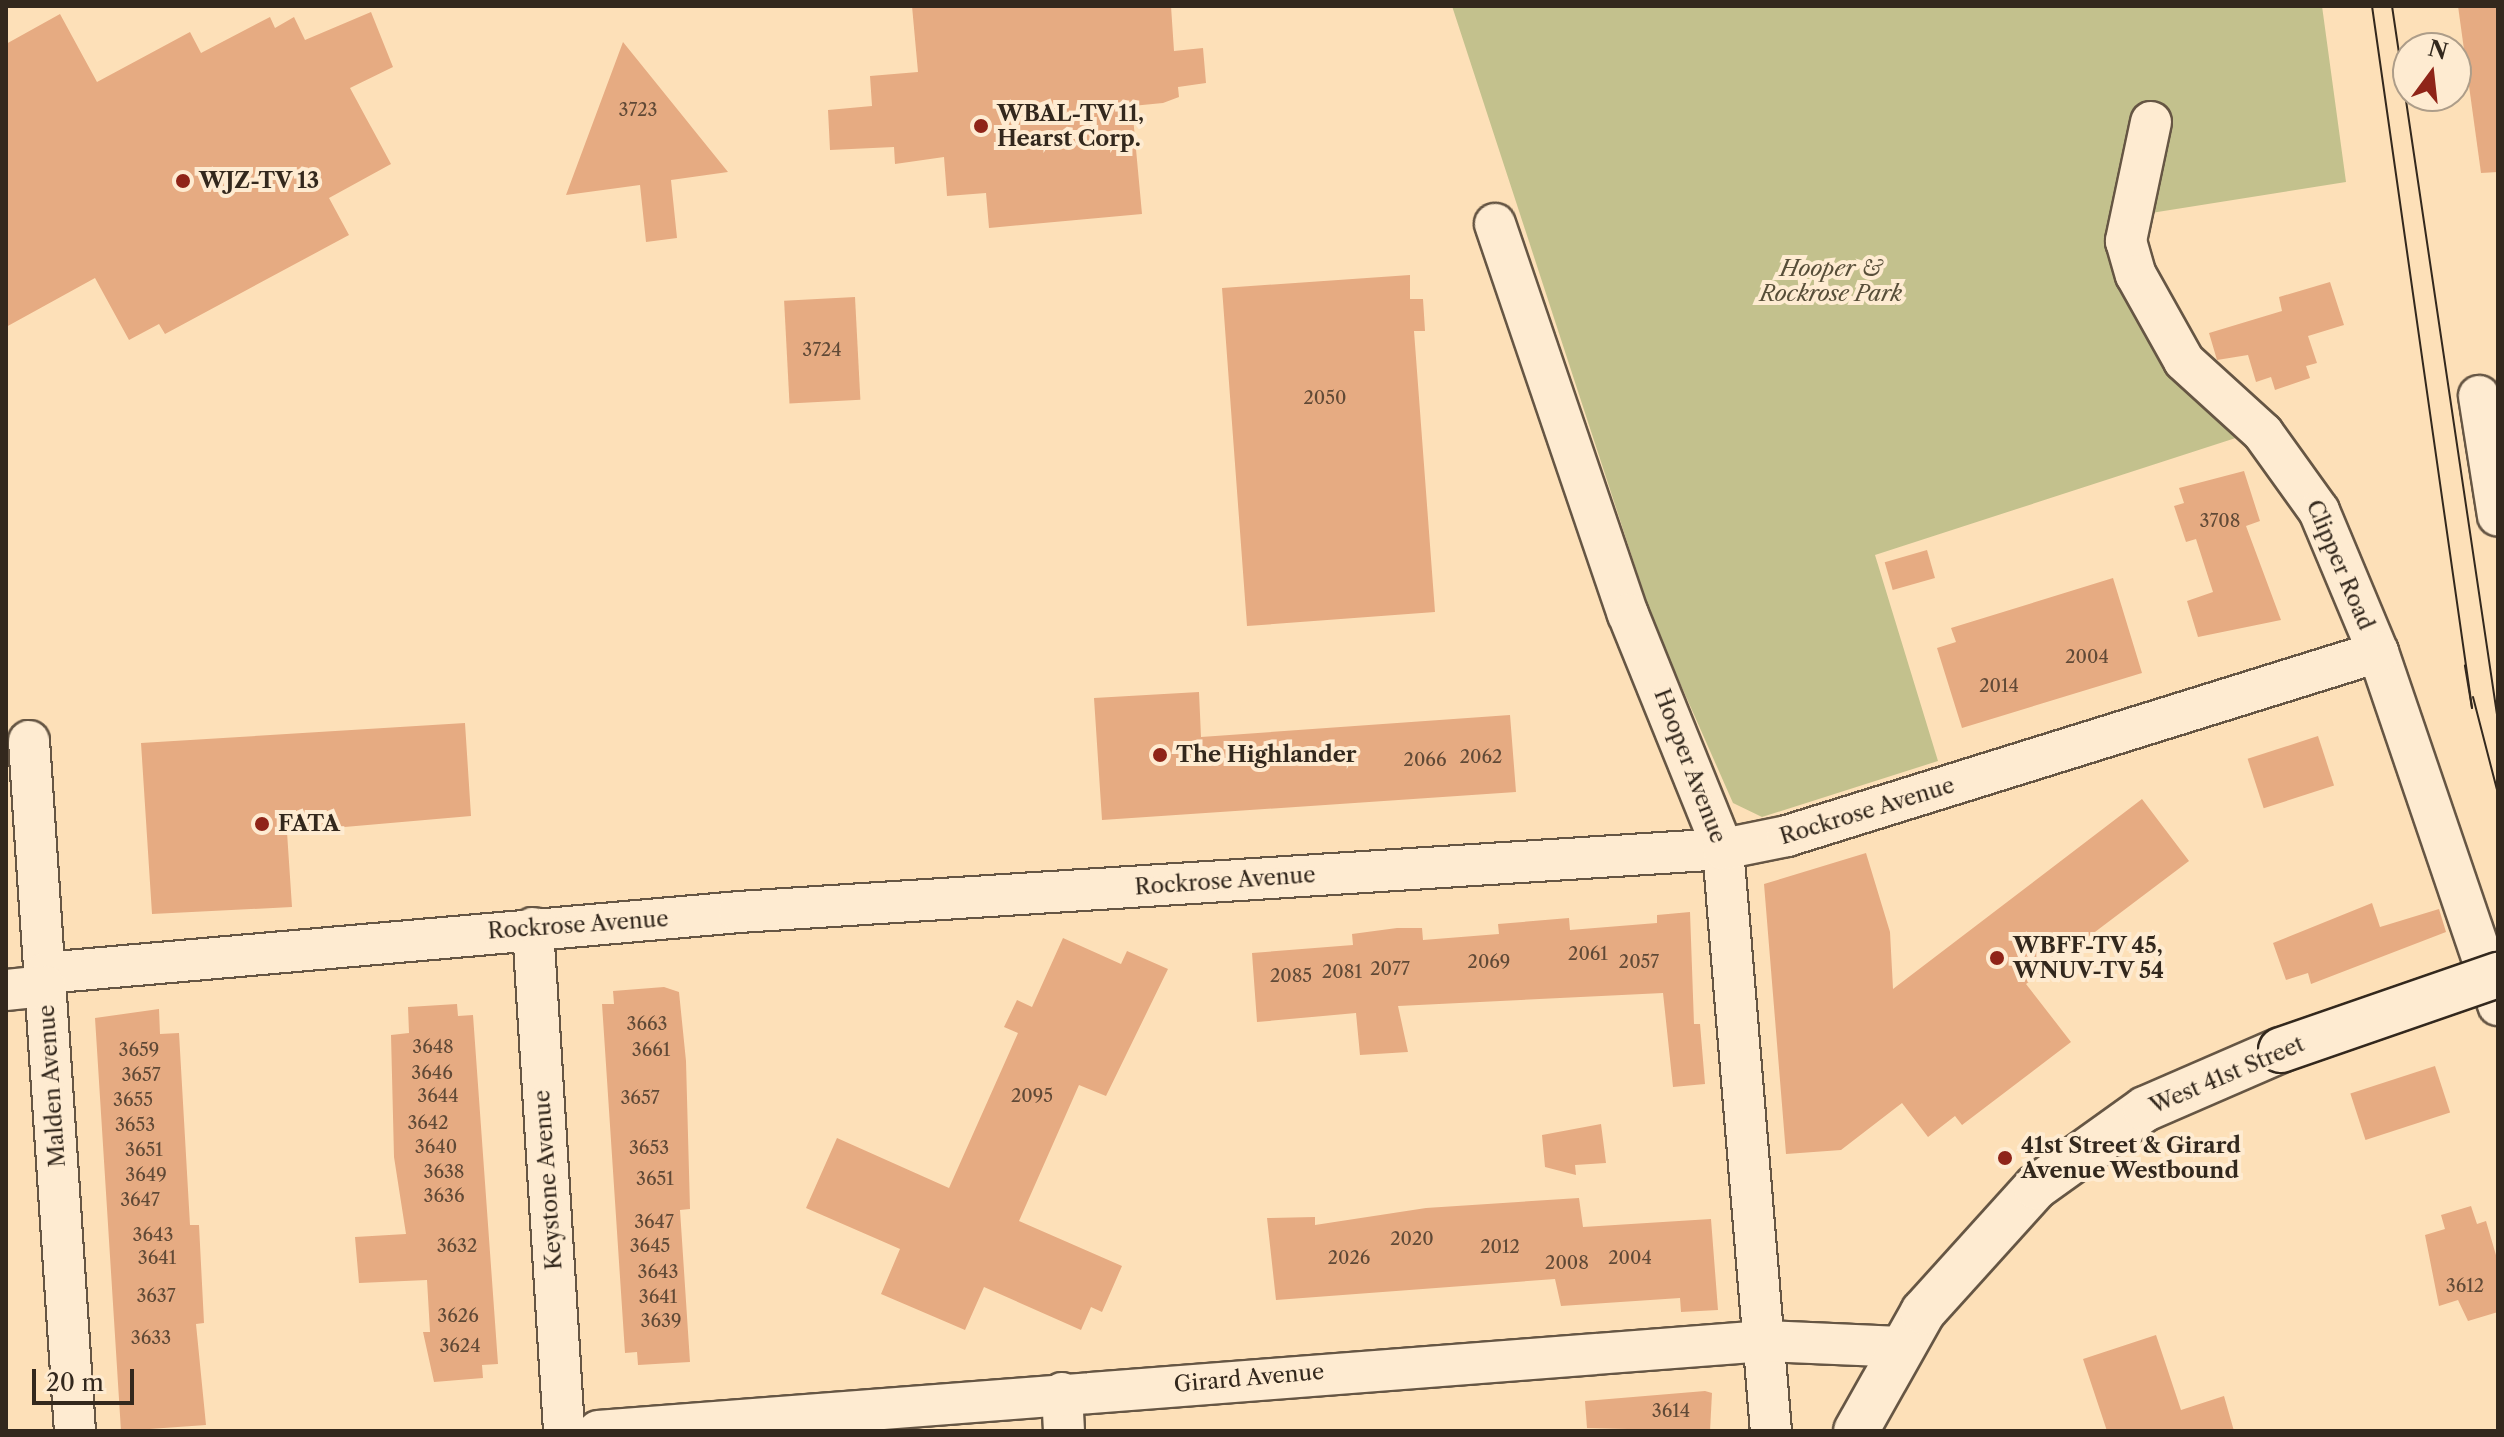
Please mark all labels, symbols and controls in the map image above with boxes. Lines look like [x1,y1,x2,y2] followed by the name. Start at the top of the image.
[2392,32,2472,112] north arrow
[2425,35,2451,66] text: N
[618,99,658,121] house number: 3723
[997,100,1145,152] place label: WBAL-TV 11, Hearst Corp.
[972,117,990,135] marker: WBAL-TV 11, Hearst Corp.
[199,168,320,194] place label: WJZ-TV 13
[174,172,192,190] marker: WJZ-TV 13
[1760,255,1902,306] park label: Hooper & Rockrose Park
[802,339,842,361] house number: 3724
[1304,387,1346,409] house number: 2050
[2301,496,2379,634] street label: Clipper Road
[2200,510,2240,532] house number: 3708
[2065,646,2109,668] house number: 2004
[1979,675,2019,697] house number: 2014
[1648,684,1732,848] street label: Hooper Avenue
[1176,742,1357,768] place label: The Highlander
[1151,746,1169,764] marker: The Highlander
[1460,746,1502,768] house number: 2062
[1404,749,1446,771] house number: 2066
[1776,772,1958,850] street label: Rockrose Avenue
[278,811,340,837] place label: FATA
[253,815,271,833] marker: FATA
[1133,861,1317,901] street label: Rockrose Avenue
[486,905,670,945] street label: Rockrose Avenue
[2013,932,2165,984] place label: WBFF-TV 45, WNUV-TV 54
[1568,943,1608,965] house number: 2061
[1988,949,2006,967] marker: WBFF-TV 45, WNUV-TV 54
[1468,951,1510,973] house number: 2069
[1619,951,1659,973] house number: 2057
[1370,958,1410,980] house number: 2077
[1322,961,1362,983] house number: 2081
[1270,965,1312,987] house number: 2085
[33,1003,71,1169] street label: Malden Avenue
[627,1013,667,1035] house number: 3663
[2146,1031,2308,1119] street label: West 41st Street
[412,1036,454,1058] house number: 3648
[119,1039,159,1061] house number: 3659
[632,1039,670,1061] house number: 3661
[411,1062,453,1084] house number: 3646
[121,1064,161,1086] house number: 3657
[417,1085,459,1107] house number: 3644
[1011,1085,1053,1107] house number: 2095
[620,1087,660,1109] house number: 3657
[113,1089,153,1111] house number: 3655
[529,1089,567,1271] street label: Keystone Avenue
[407,1112,449,1134] house number: 3642
[115,1114,155,1136] house number: 3653
[2021,1132,2241,1184] place label: 41st Street & Girard Avenue Westbound
[415,1136,457,1158] house number: 3640
[629,1137,669,1159] house number: 3653
[125,1139,163,1161] house number: 3651
[1996,1149,2014,1167] marker: 41st Street & Girard Avenue Westbound
[423,1161,465,1183] house number: 3638
[125,1164,167,1186] house number: 3649
[636,1168,674,1190] house number: 3651
[424,1185,464,1207] house number: 3636
[120,1189,160,1211] house number: 3647
[634,1211,674,1233] house number: 3647
[133,1224,173,1246] house number: 3643
[1390,1228,1434,1250] house number: 2020
[437,1235,477,1257] house number: 3632
[630,1235,670,1257] house number: 3645
[1480,1236,1520,1258] house number: 2012
[138,1247,176,1269] house number: 3641
[1328,1247,1370,1269] house number: 2026
[1608,1247,1652,1269] house number: 2004
[1545,1252,1589,1274] house number: 2008
[638,1261,678,1283] house number: 3643
[2446,1275,2484,1297] house number: 3612
[136,1285,176,1307] house number: 3637
[639,1286,677,1308] house number: 3641
[437,1305,479,1327] house number: 3626
[641,1310,681,1332] house number: 3639
[131,1327,171,1349] house number: 3633
[439,1335,481,1357] house number: 3624
[36,1353,138,1403] scale bar
[1172,1358,1326,1398] street label: Girard Avenue
[46,1368,104,1397] text: 20 m
[1652,1400,1690,1422] house number: 3614

